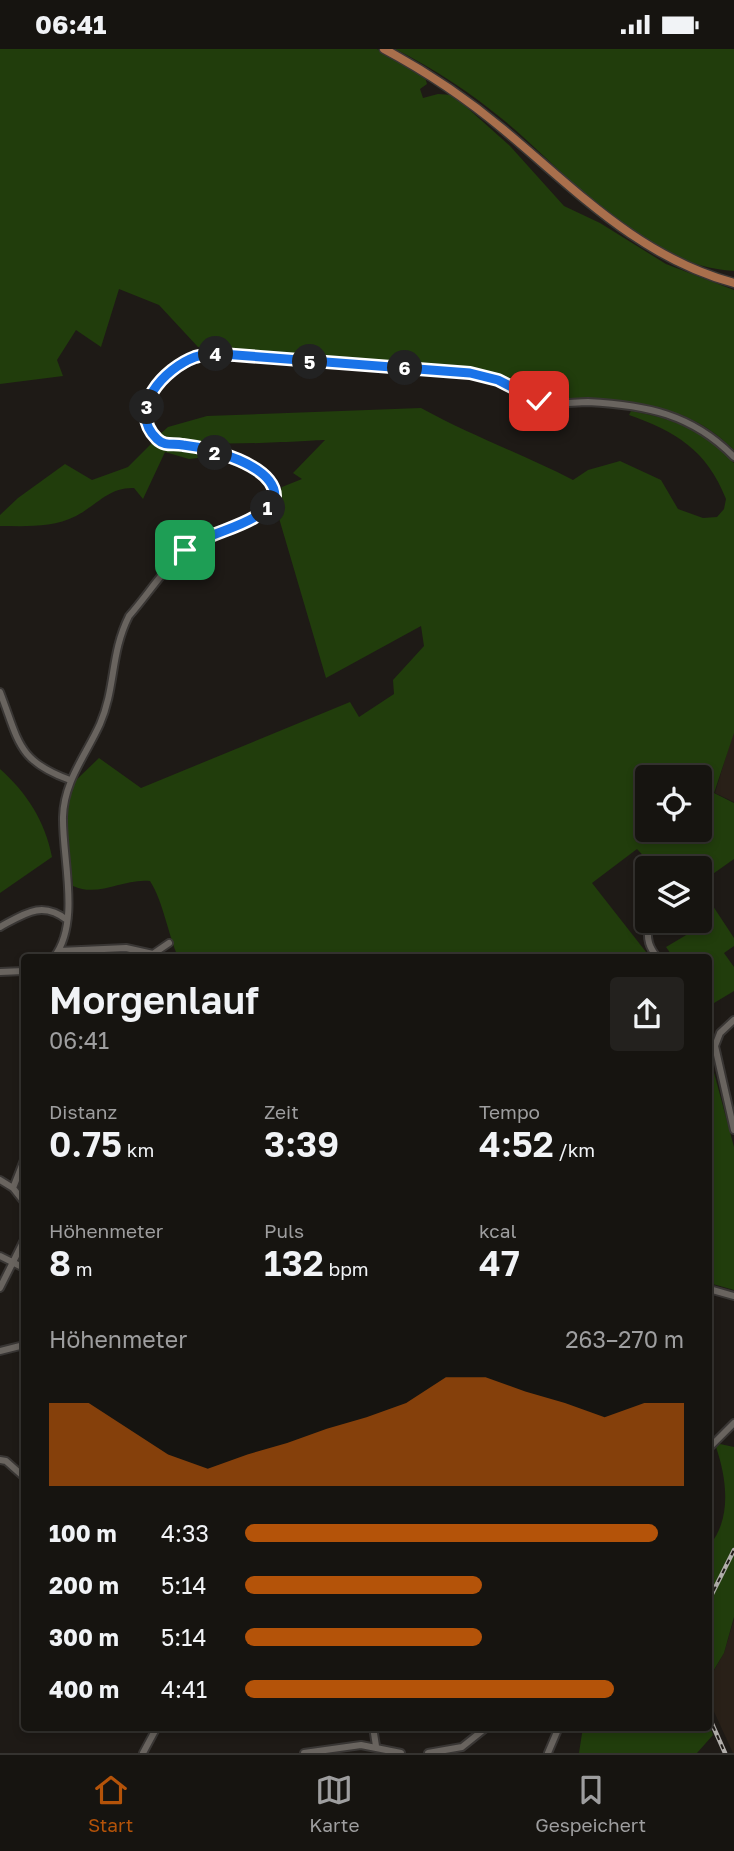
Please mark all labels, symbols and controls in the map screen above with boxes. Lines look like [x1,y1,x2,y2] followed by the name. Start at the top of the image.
[35,9,106,40] text: 06:41
[198,337,234,371] pin: 4
[210,342,221,365] text: 4
[292,345,328,379] pin: 5
[304,350,315,373] text: 5
[388,351,422,385] pin: 6
[398,356,411,379] text: 6
[509,371,569,431] pin
[520,382,558,420] icon: check
[130,389,164,425] pin: 3
[141,395,152,418] text: 3
[198,435,232,471] pin: 2
[209,441,220,464] text: 2
[250,491,286,525] pin: 1
[263,496,272,519] text: 1
[155,520,215,580] pin
[166,531,204,569] icon: arrive
[635,765,712,933] map controls
[635,765,712,842] button: locate
[635,856,712,933] button: layers
[49,977,259,1022] text: Morgenlauf
[610,977,684,1051] button: share
[49,1026,109,1054] text: 06:41
[49,1100,117,1123] text: Distanz
[264,1100,299,1123] text: Zeit
[479,1100,540,1123] text: Tempo
[49,1123,122,1165] text: 0.75
[264,1123,339,1165] text: 3:39
[479,1123,554,1165] text: 4:52
[122,1138,154,1161] text: km
[554,1138,595,1161] text: /km
[49,1219,163,1242] text: Höhenmeter
[264,1219,304,1242] text: Puls
[479,1219,517,1242] text: kcal
[49,1242,71,1284] text: 8
[264,1242,324,1284] text: 132
[479,1242,520,1284] text: 47
[71,1257,93,1280] text: m
[324,1257,369,1280] text: bpm
[49,1325,187,1353] text: Höhenmeter
[565,1325,684,1353] text: 263–270 m
[49,1519,117,1547] text: 100 m
[161,1519,209,1547] text: 4:33
[49,1571,119,1599] text: 200 m
[161,1571,206,1599] text: 5:14
[49,1623,119,1651] text: 300 m
[161,1623,206,1651] text: 5:14
[49,1675,119,1703] text: 400 m
[161,1675,207,1703] text: 4:41
[88,1771,133,1836] tab: Start
[309,1771,359,1836] tab: Karte
[535,1771,646,1836] tab: Gespeichert

